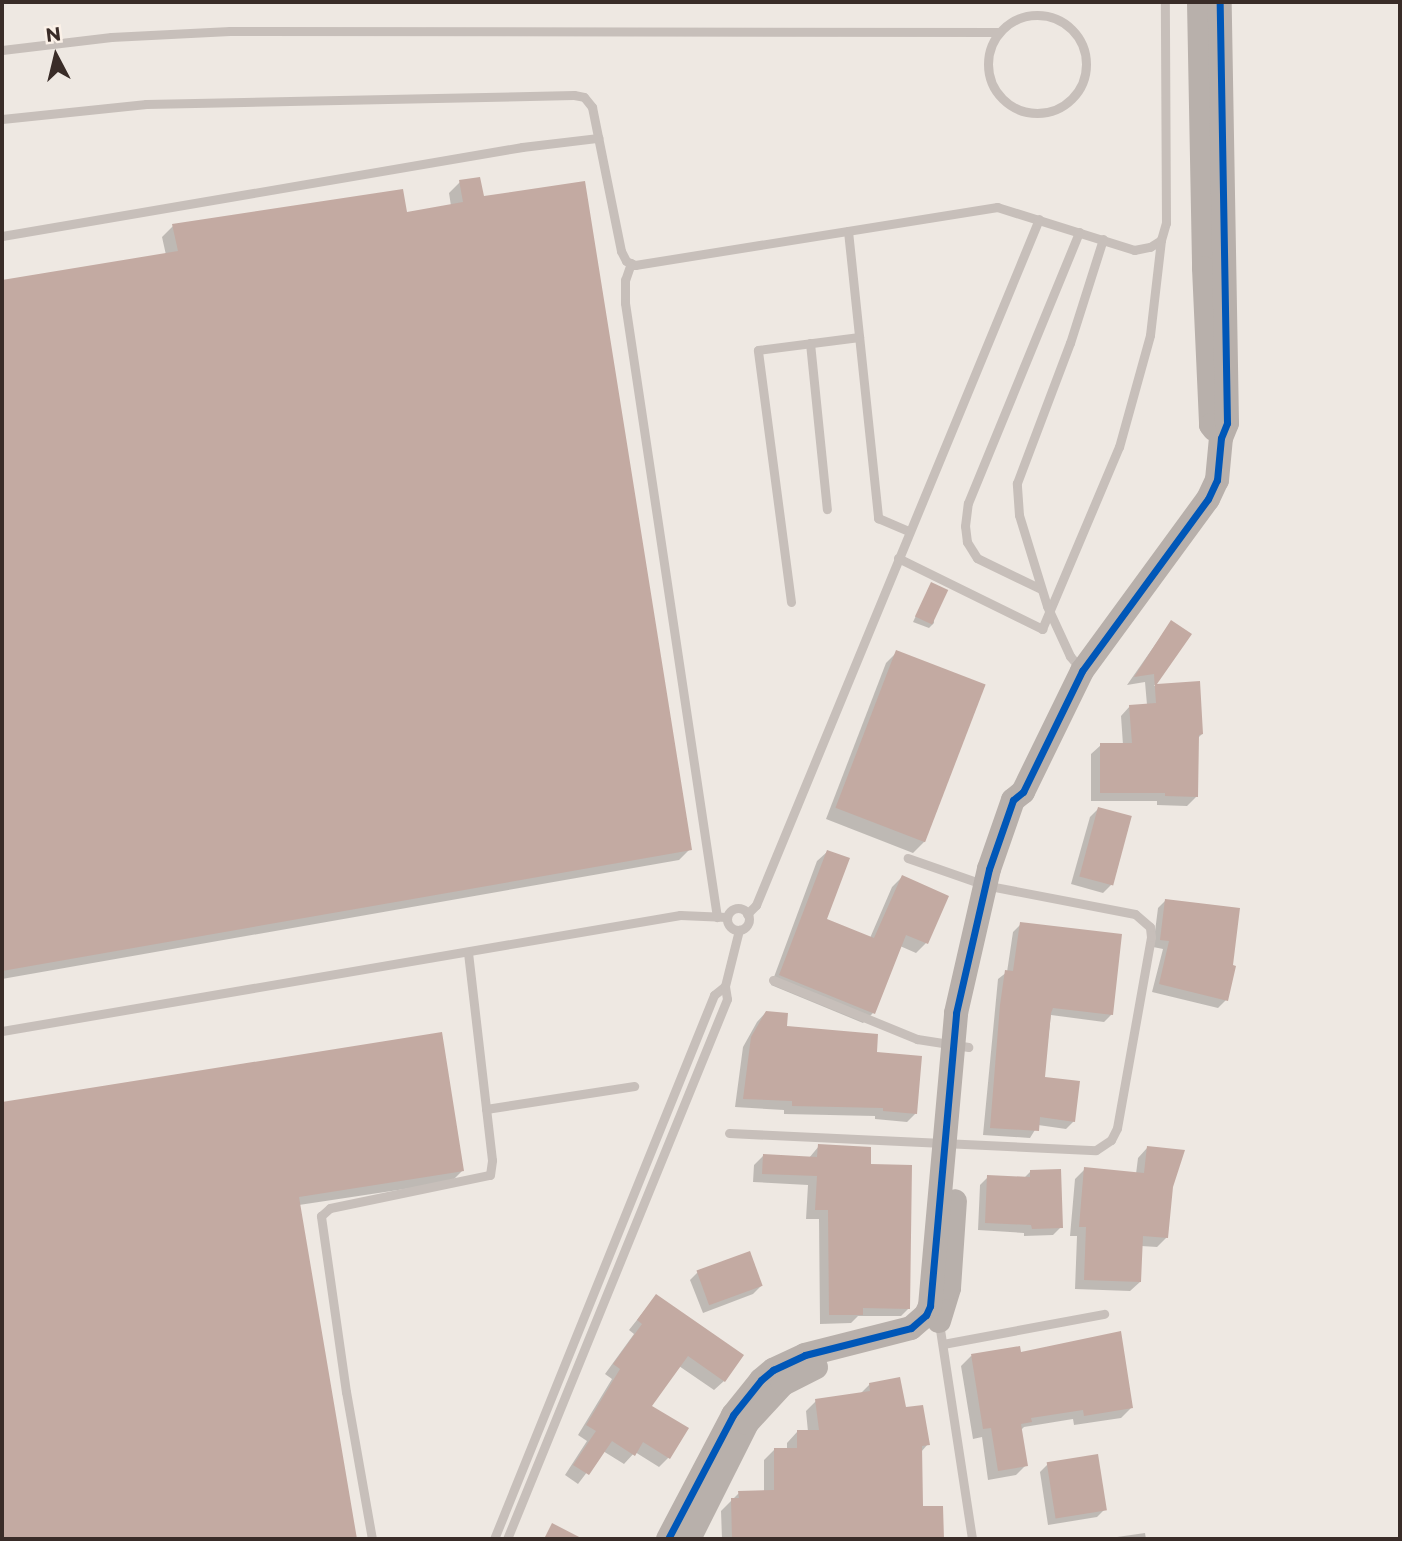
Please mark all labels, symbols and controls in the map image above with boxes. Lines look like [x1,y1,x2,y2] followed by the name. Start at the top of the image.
[21,21,91,91] north arrow
[44,22,62,47] text: N

